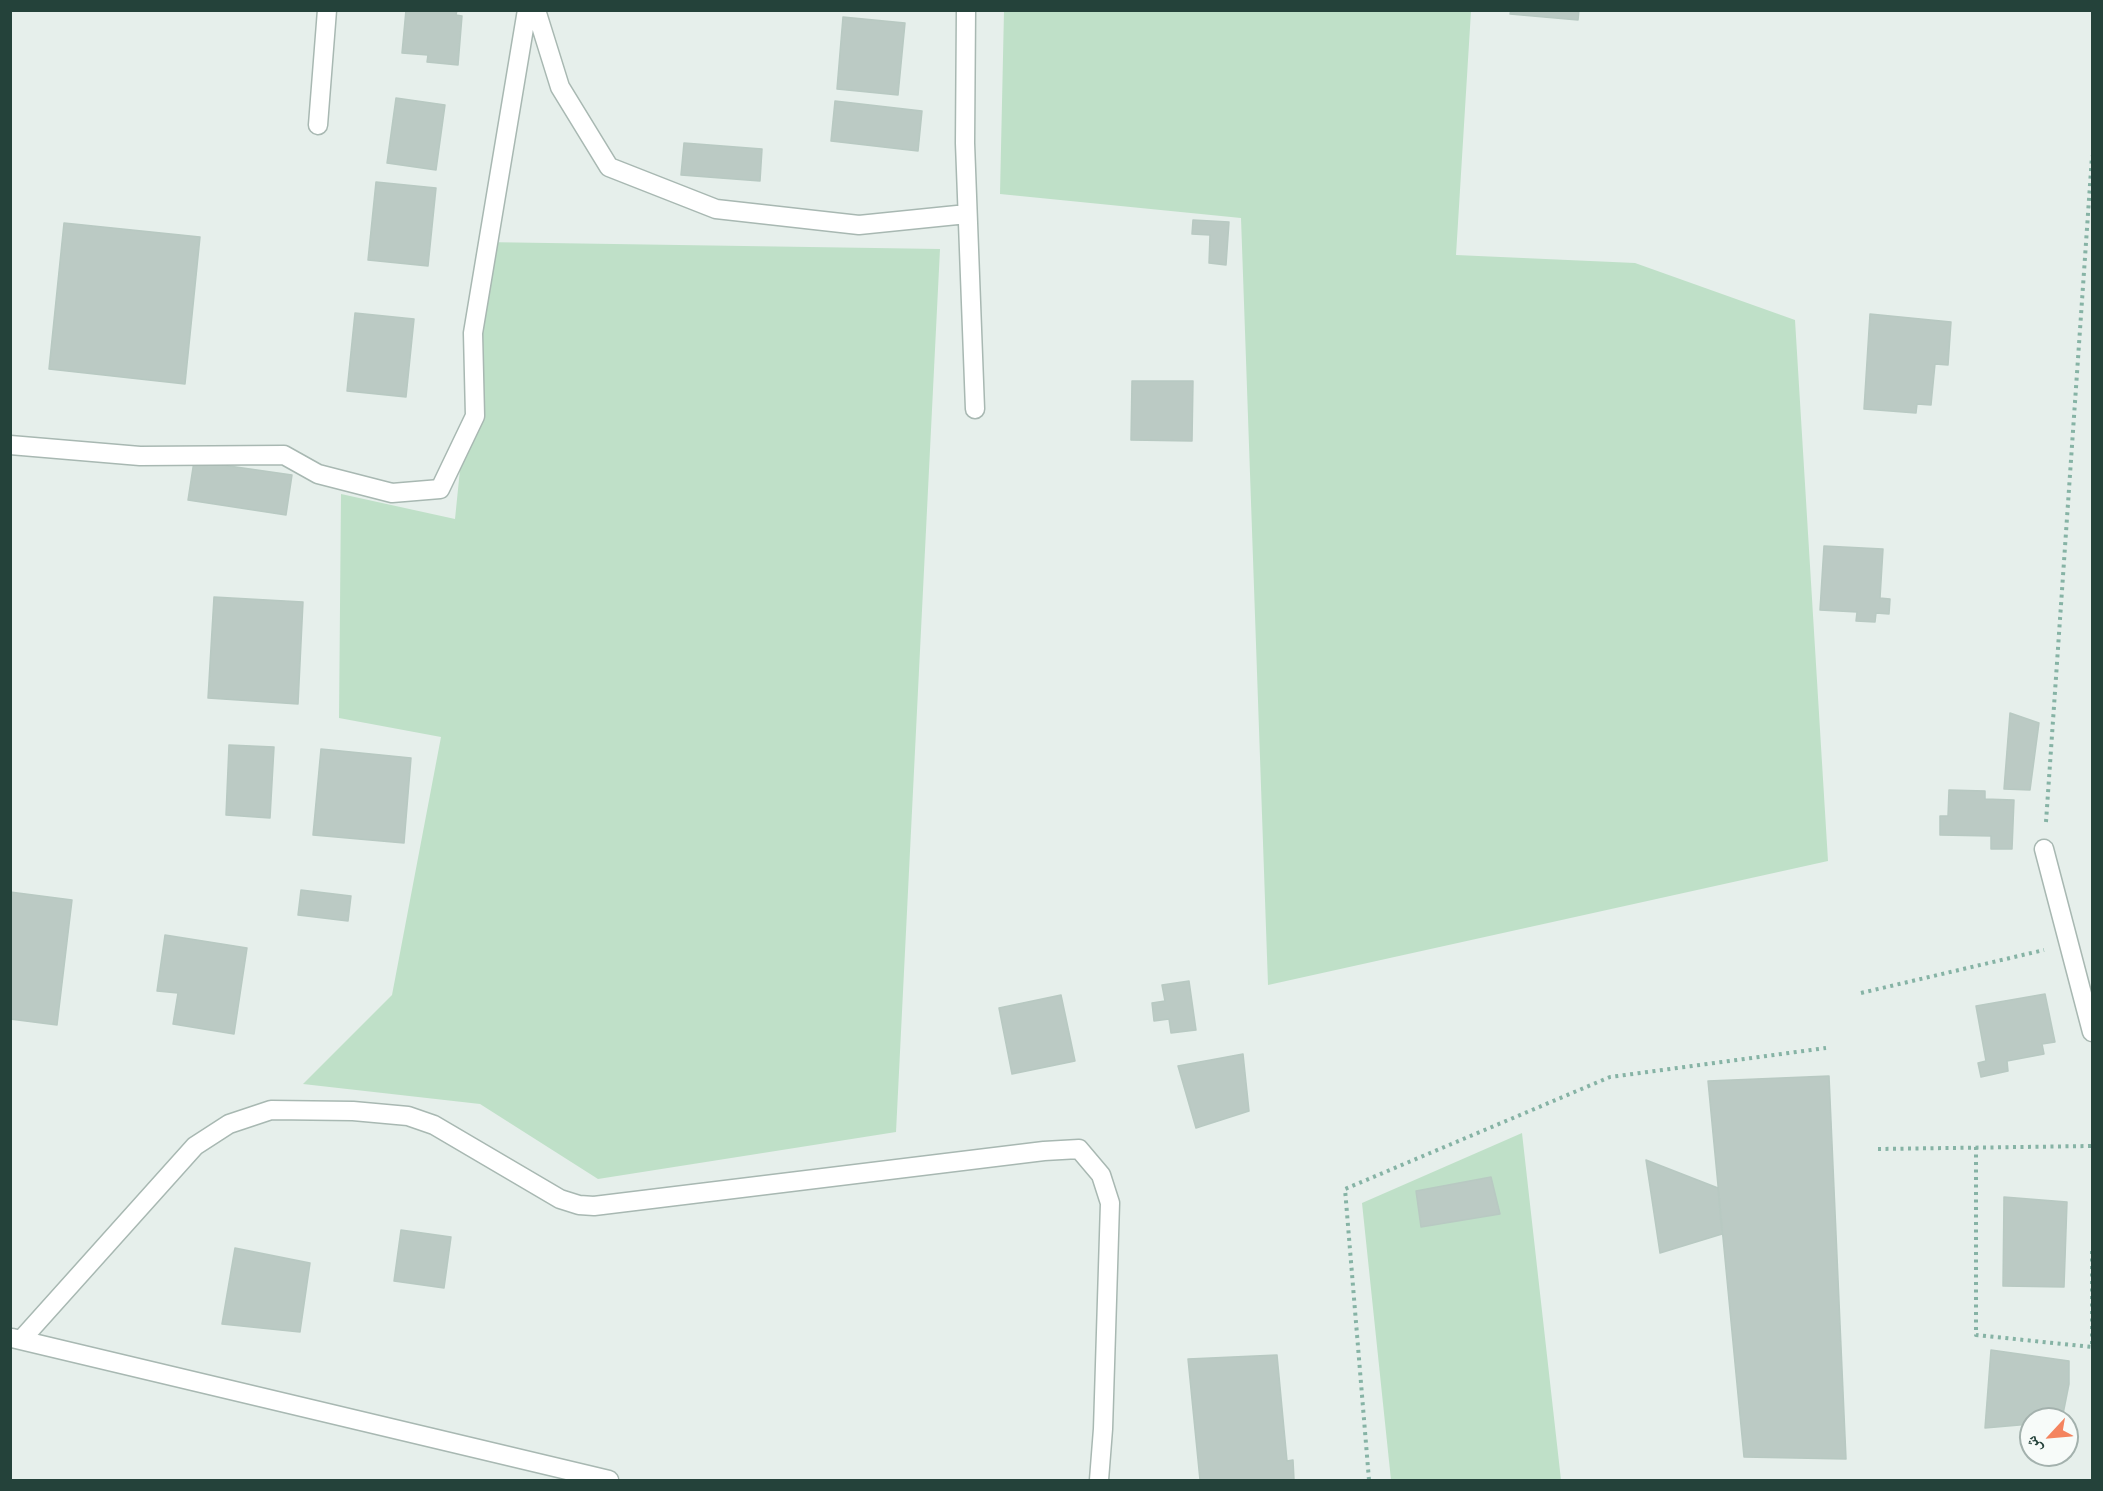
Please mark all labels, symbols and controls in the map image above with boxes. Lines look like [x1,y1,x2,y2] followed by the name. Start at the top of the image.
[2019,1407,2079,1467] north arrow
[2022,1432,2047,1456] text: ش

